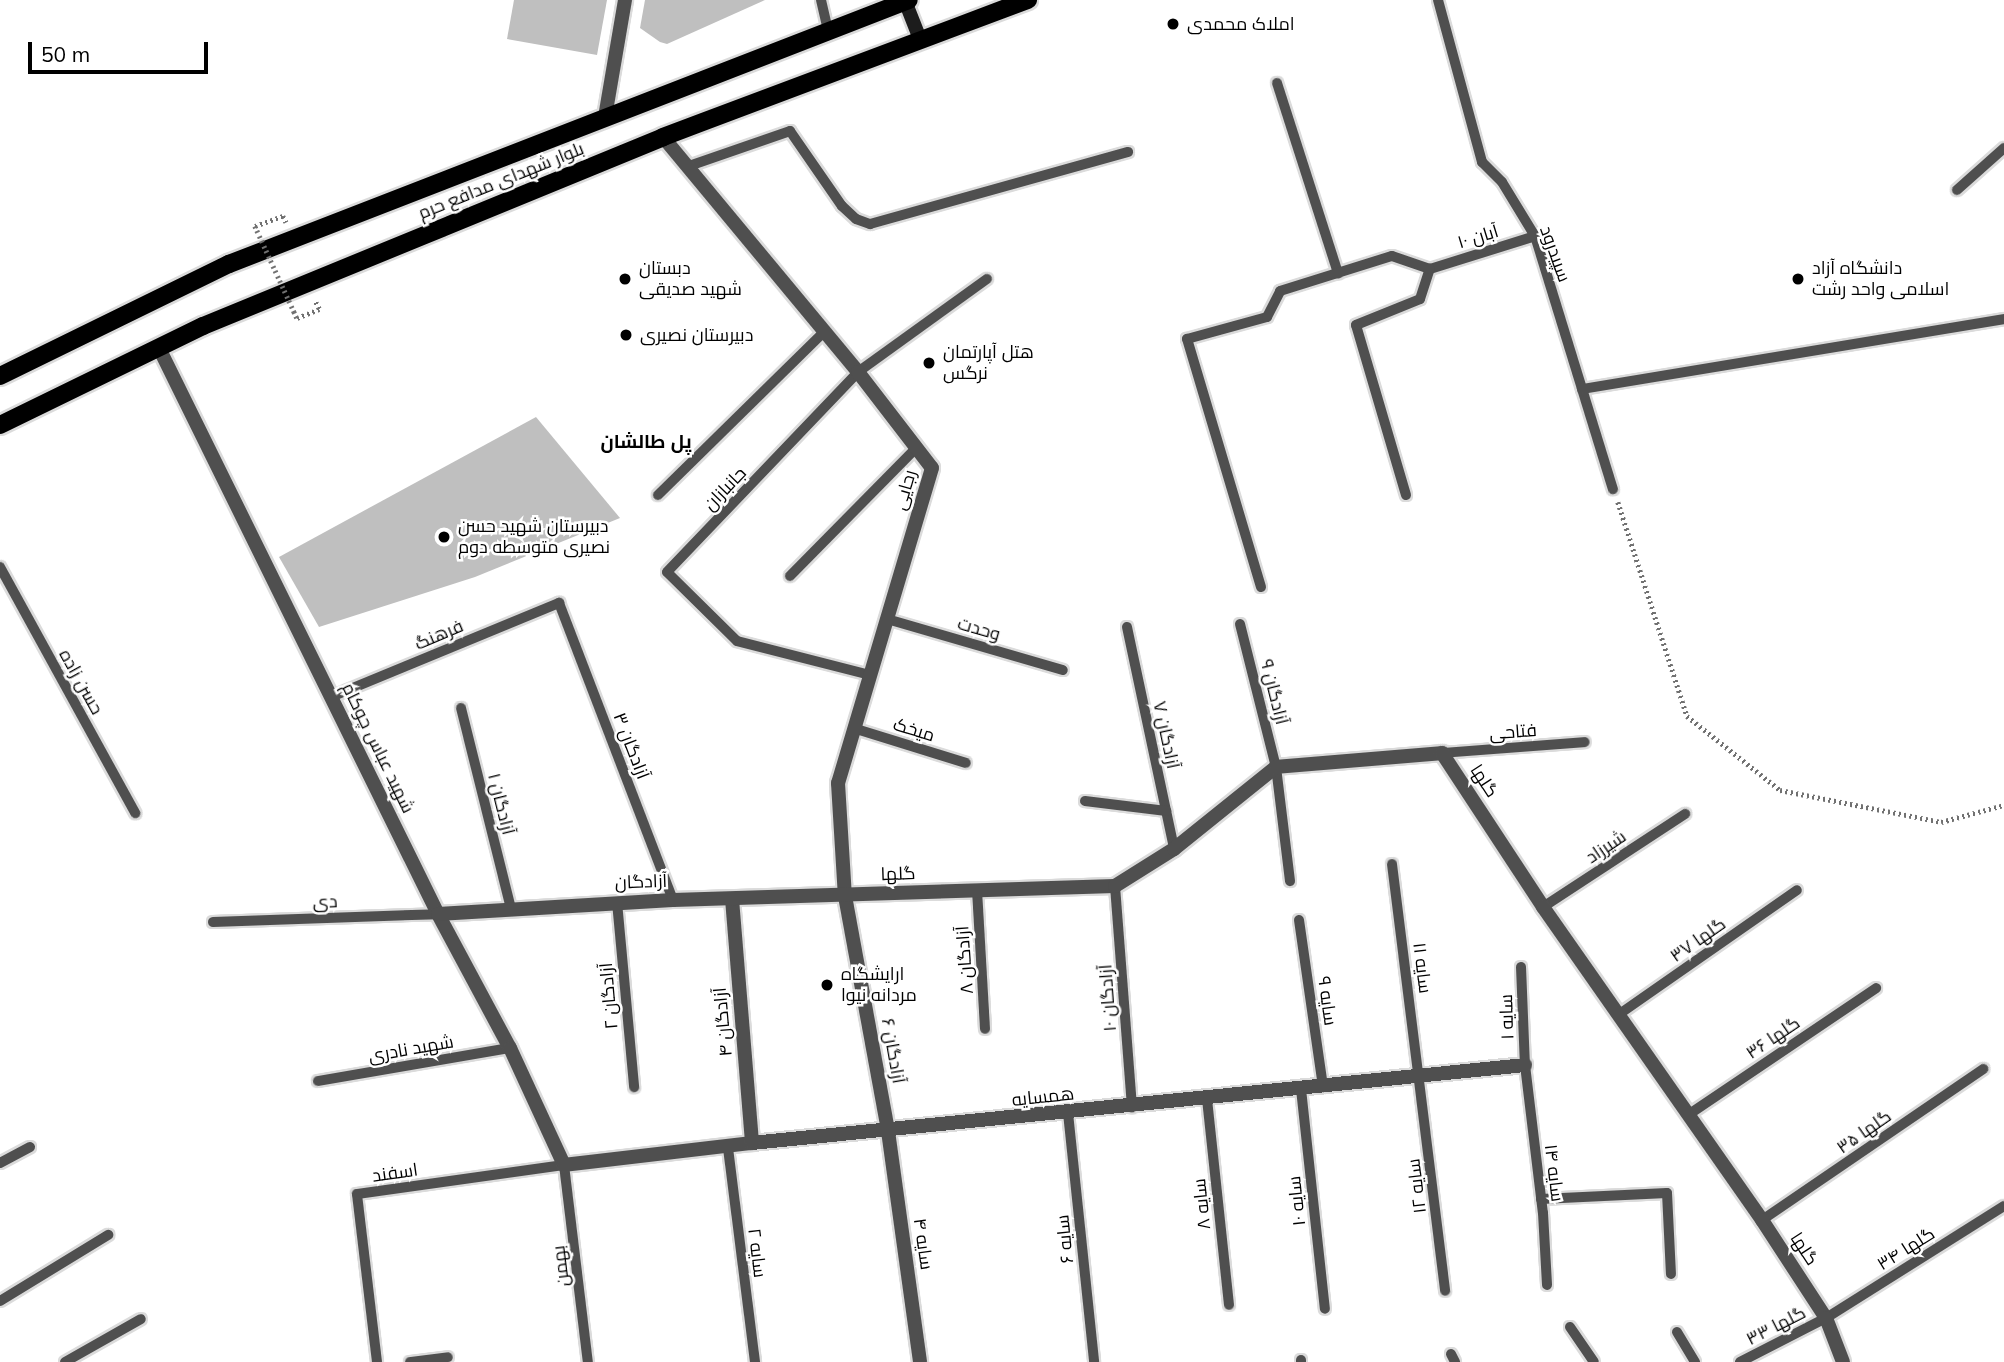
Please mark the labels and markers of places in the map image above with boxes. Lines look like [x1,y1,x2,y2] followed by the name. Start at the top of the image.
[1187,13,1295,35] place label: املاک محمدی
[1165,16,1181,32] marker: املاک محمدی
[639,258,742,300] place label: دبستان شهید صدیقی
[1812,258,1949,300] place label: دانشگاه آزاد اسلامی واحد رشت
[617,271,633,287] marker: دبستان شهید صدیقی
[1790,271,1806,287] marker: دانشگاه آزاد اسلامی واحد رشت
[640,324,753,346] place label: دبیرستان نصیری
[618,327,634,343] marker: دبیرستان نصیری
[943,342,1034,384] place label: هتل آپارتمان نرگس
[921,355,937,371] marker: هتل آپارتمان نرگس
[458,516,610,558] place label: دبیرستان شهید حسن نصیری متوسطه دوم
[436,529,452,545] marker: دبیرستان شهید حسن نصیری متوسطه دوم
[841,964,917,1006] place label: ارایشگاه مردانه نیوا
[819,977,835,993] marker: ارایشگاه مردانه نیوا

